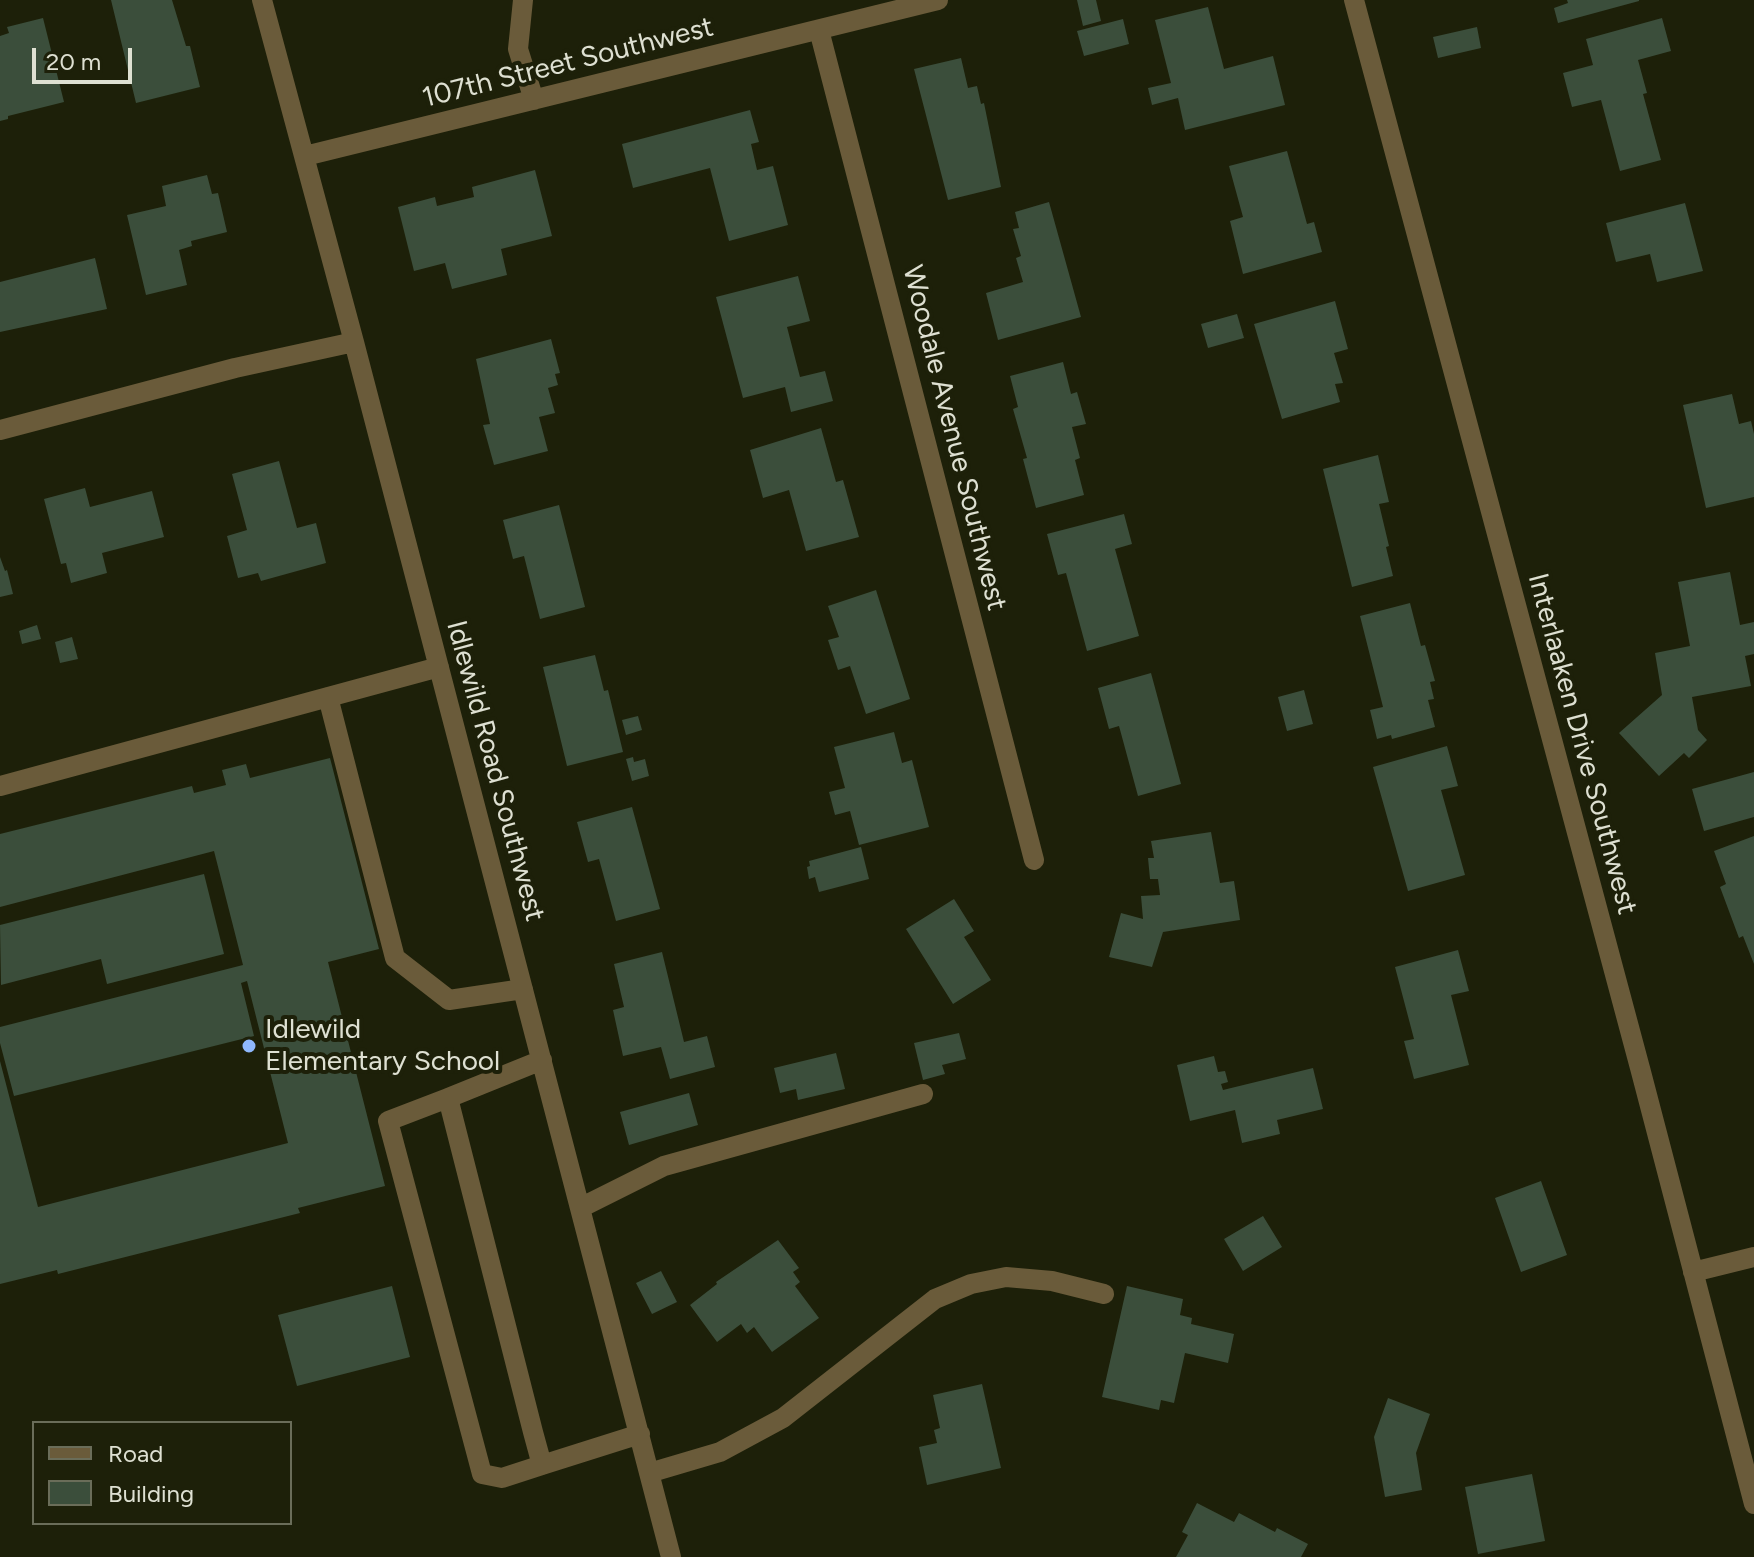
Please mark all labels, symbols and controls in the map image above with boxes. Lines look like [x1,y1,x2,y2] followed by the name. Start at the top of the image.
[419,11,717,115] street label: 107th Street Southwest
[36,32,136,82] scale bar
[46,47,101,76] text: 20 m
[895,262,1013,614] street label: Woodale Avenue Southwest
[1520,570,1644,918] street label: Interlaaken Drive Southwest
[439,617,551,925] street label: Idlewild Road Southwest
[265,1013,500,1079] place label: Idlewild Elementary School
[240,1037,258,1055] marker: Idlewild Elementary School
[32,1421,292,1525] legend
[108,1439,163,1468] text: Road
[108,1479,194,1508] text: Building

